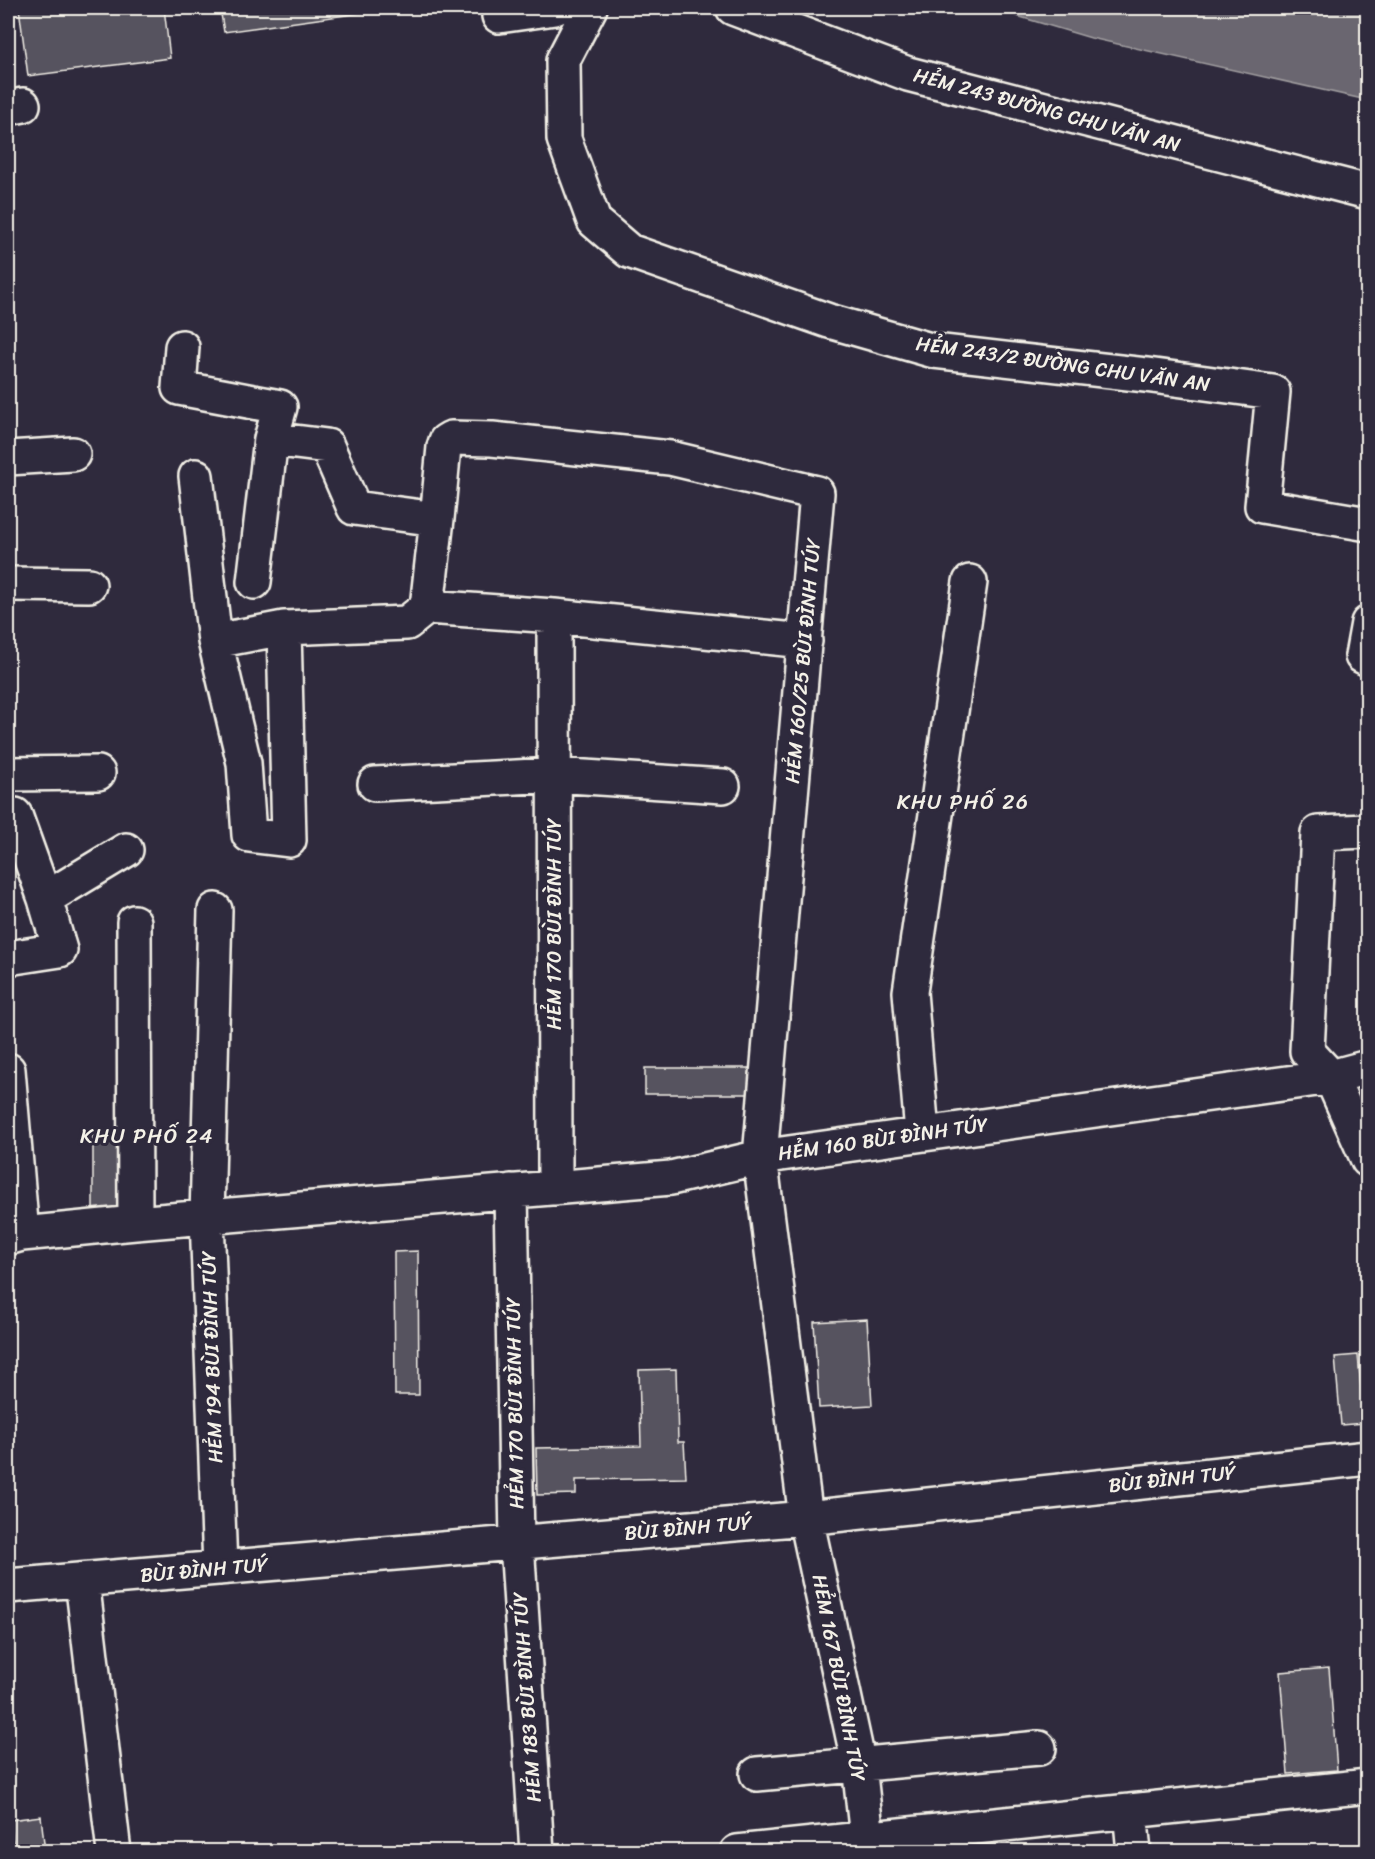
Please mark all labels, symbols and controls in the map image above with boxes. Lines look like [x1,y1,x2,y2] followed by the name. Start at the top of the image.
[910,58,1184,163] street label: HẺM 243 ĐƯỜNG CHU VĂN AN
[914,326,1212,402] street label: HẺM 243/2 ĐƯỜNG CHU VĂN AN
[775,536,831,785] street label: HẺM 160/25 BÙI ĐÌNH TÚY
[897,783,1029,821] district label: KHU PHỐ 26
[537,817,572,1030] street label: HẺM 170 BÙI ĐÌNH TÚY
[776,1107,991,1171] street label: HẺM 160 BÙI ĐÌNH TÚY
[80,1117,214,1155] district label: KHU PHỐ 24
[191,1249,233,1464] street label: HẺM 194 BÙI ĐÌNH TÚY
[496,1296,534,1509] street label: HẺM 170 BÙI ĐÌNH TÚY
[1107,1455,1239,1503] street label: BÙI ĐÌNH TUÝ
[623,1505,755,1551] street label: BÙI ĐÌNH TUÝ
[139,1547,271,1593] street label: BÙI ĐÌNH TUÝ
[802,1571,876,1786] street label: HẺM 167 BÙI ĐÌNH TÚY
[502,1590,552,1803] street label: HẺM 183 BÙI ĐÌNH TÚY

